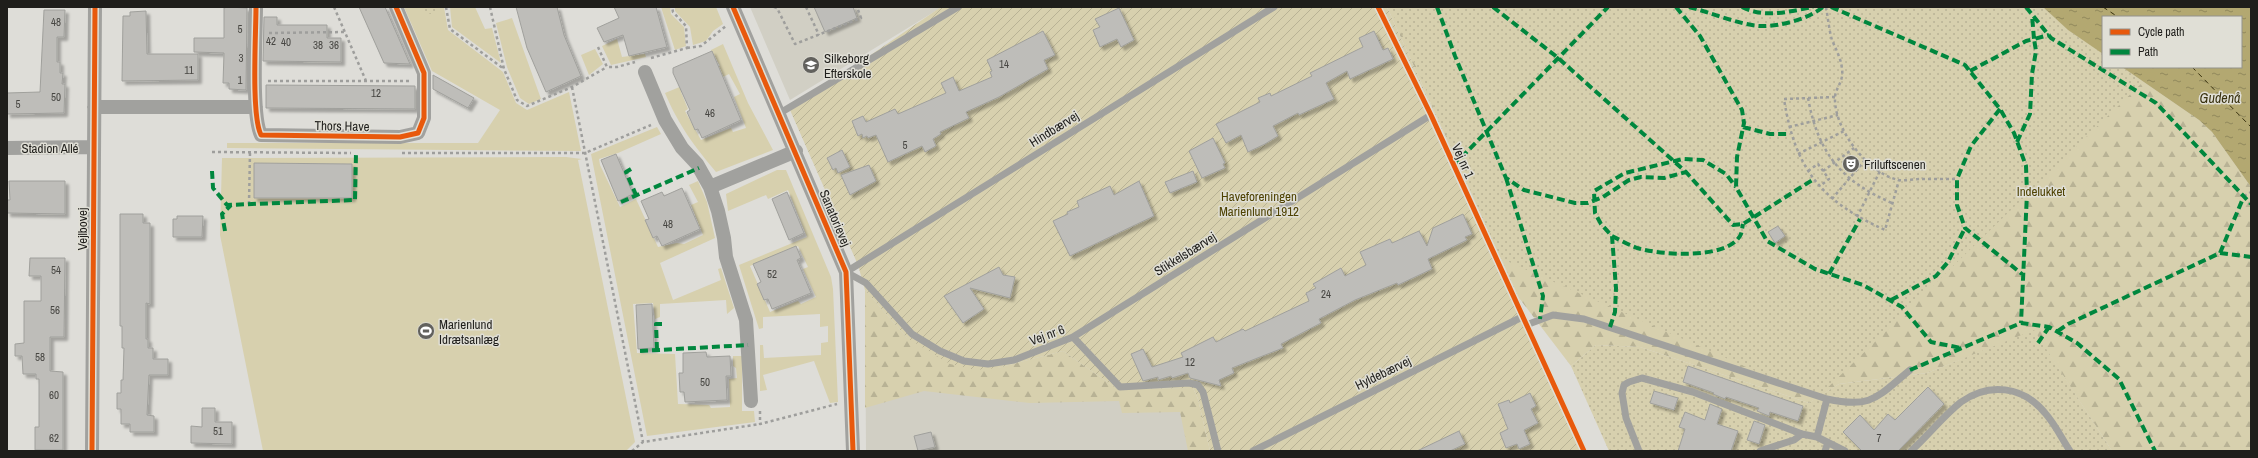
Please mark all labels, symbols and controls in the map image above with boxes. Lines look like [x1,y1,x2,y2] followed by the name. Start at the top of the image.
[51,15,61,29] house number: 48
[2102,16,2242,68] legend
[237,22,243,36] house number: 5
[2138,24,2185,40] text: Cycle path
[266,34,276,48] house number: 42
[281,35,291,49] house number: 40
[313,38,323,52] house number: 38
[329,38,339,52] house number: 36
[2138,44,2158,60] text: Path
[824,50,871,82] place label: Silkeborg Efterskole
[238,51,244,65] house number: 3
[801,55,821,75] school or university icon: Silkeborg Efterskole
[999,57,1009,71] house number: 14
[184,63,194,77] house number: 11
[237,73,243,87] house number: 1
[371,86,381,100] house number: 12
[2200,89,2240,107] water label: Gudenå
[51,90,61,104] house number: 50
[15,97,21,111] house number: 5
[705,106,715,120] house number: 46
[1026,107,1082,151] street label: Hindbærvej
[314,117,370,135] street label: Thors Have
[902,138,908,152] house number: 5
[22,140,79,157] street label: Stadion Allé
[1448,141,1478,181] street label: Vej nr 1
[1841,154,1861,174] theatre icon: Friluftscenen
[1864,156,1926,173] place label: Friluftscenen
[2017,183,2065,200] park label: Indelukket
[815,187,855,249] street label: Sanatorievej
[1219,188,1299,220] park label: Haveforeningen Marienlund 1912
[74,208,91,250] street label: Vejlbovej
[663,217,673,231] house number: 48
[1151,228,1219,280] street label: Stikkelsbærvej
[51,263,61,277] house number: 54
[767,267,777,281] house number: 52
[1321,287,1331,301] house number: 24
[50,303,60,317] house number: 56
[439,316,499,348] place label: Marienlund Idrætsanlæg
[416,321,436,341] sports icon: Marienlund Idrætsanlæg
[1027,321,1067,349] street label: Vej nr 6
[35,350,45,364] house number: 58
[1352,352,1414,394] street label: Hyldebærvej
[1185,355,1195,369] house number: 12
[700,375,710,389] house number: 50
[49,388,59,402] house number: 60
[213,424,223,438] house number: 51
[49,431,59,445] house number: 62
[1876,431,1882,445] house number: 7

